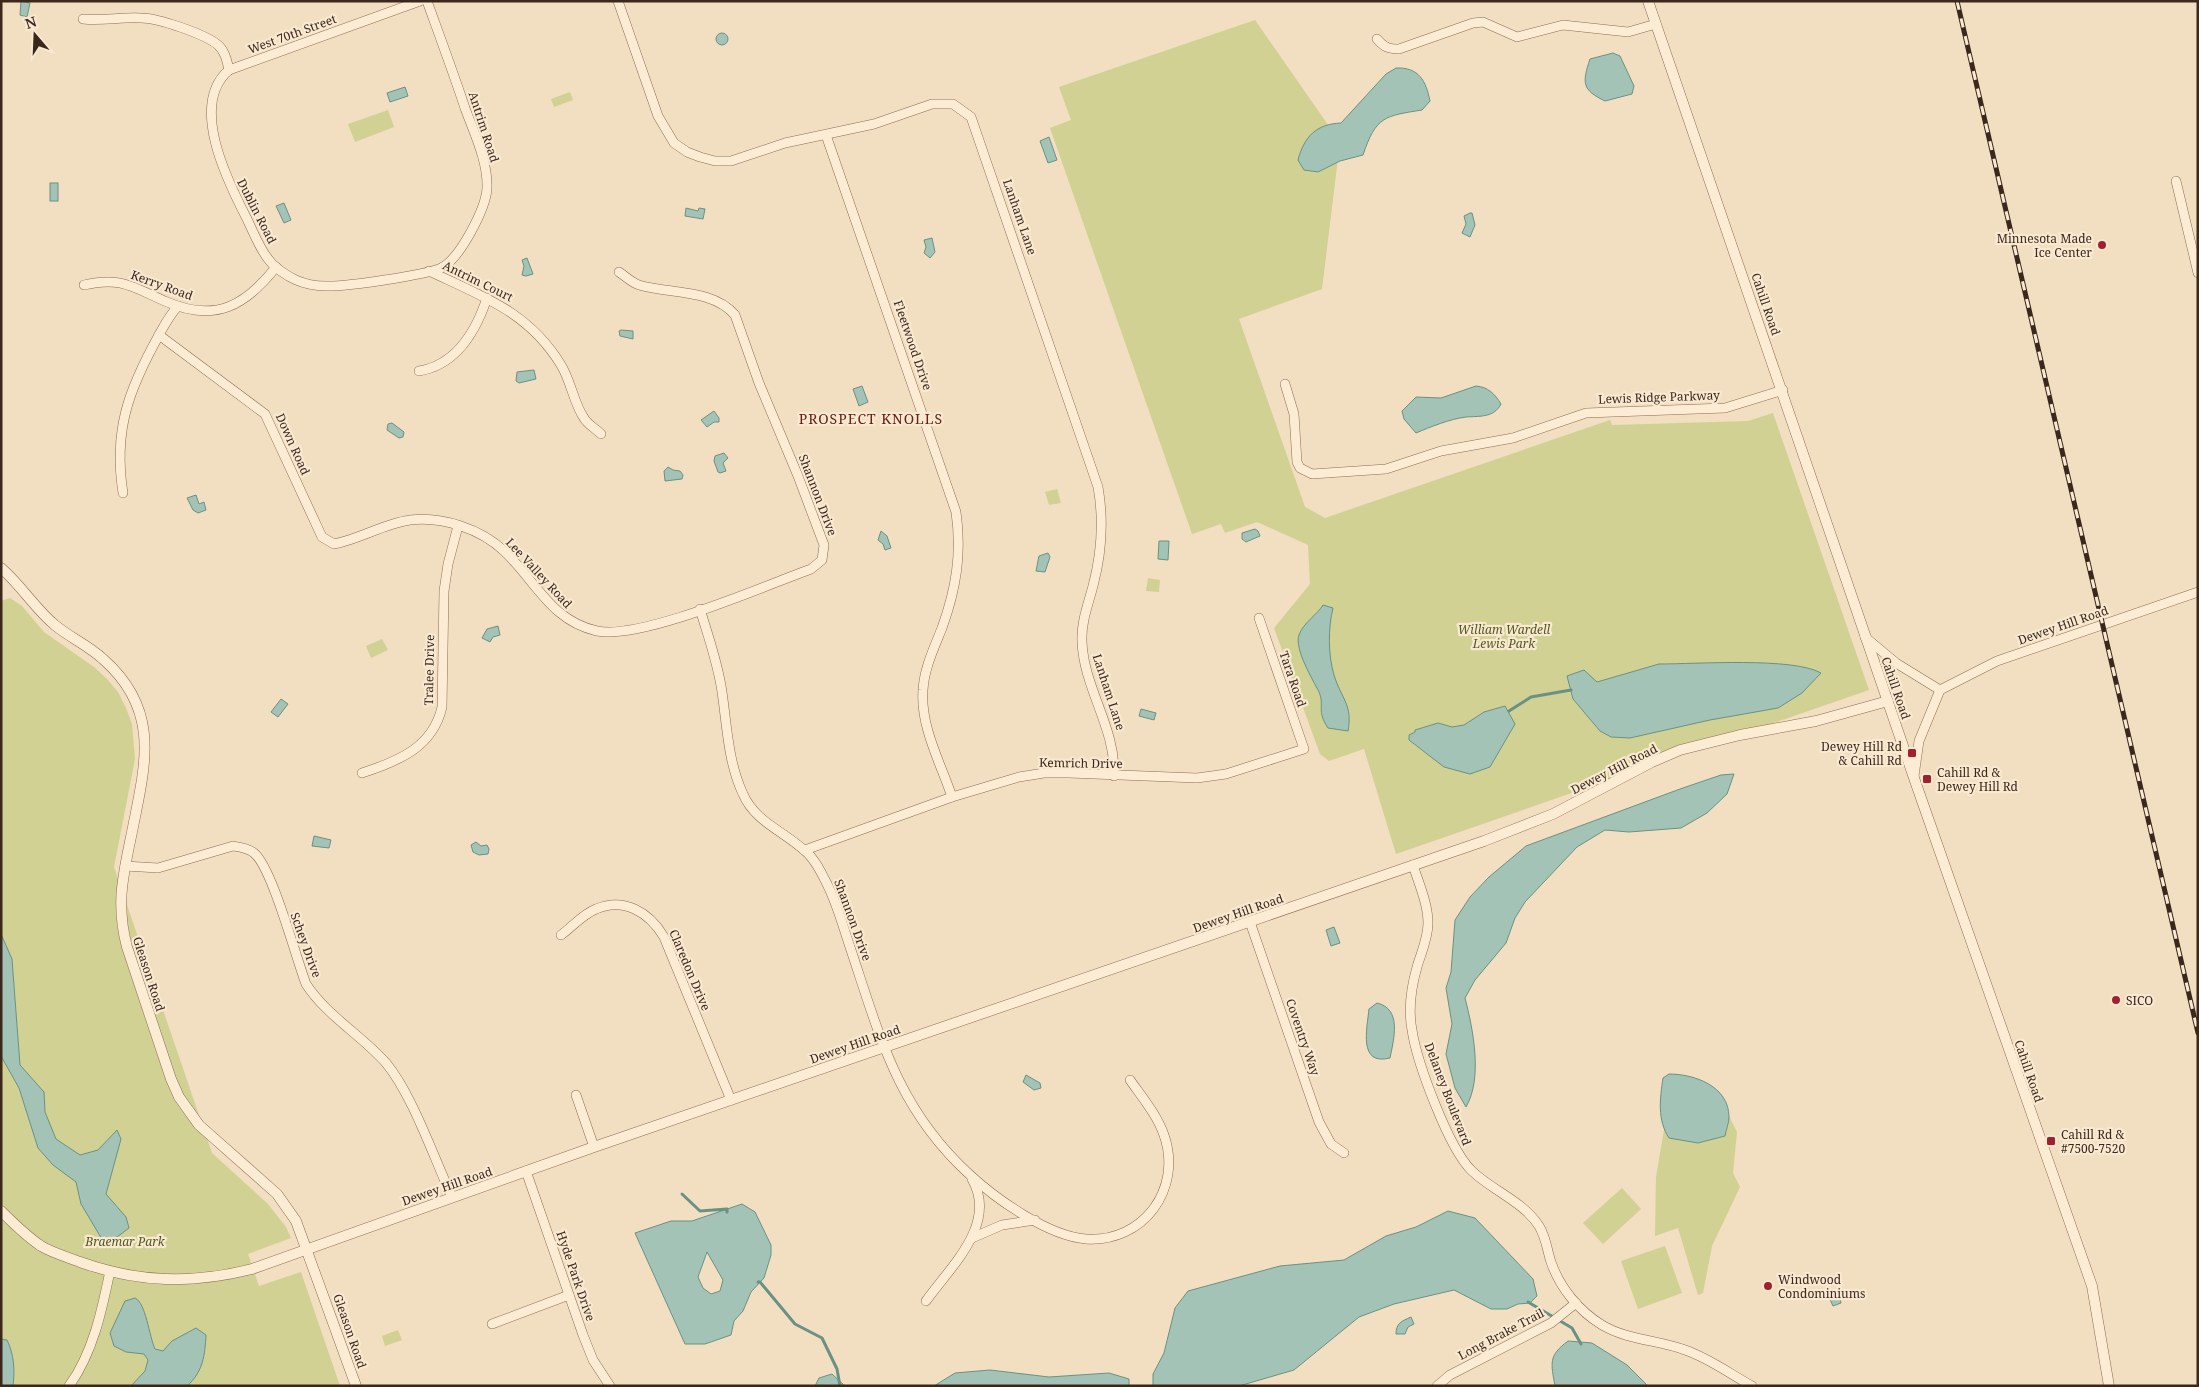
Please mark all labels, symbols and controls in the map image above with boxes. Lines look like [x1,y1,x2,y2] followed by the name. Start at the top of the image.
[10,10,60,60] north arrow
[245,10,339,58] street label: West 70th Street
[22,11,39,33] text: N
[465,90,504,165] street label: Antrim Road
[233,175,281,247] street label: Dublin Road
[999,177,1041,257] street label: Lanham Lane
[1997,230,2092,261] place label: Minnesota Made Ice Center
[2096,239,2108,251] marker: Minnesota Made Ice Center
[440,257,516,305] street label: Antrim Court
[129,266,196,304] street label: Kerry Road
[1747,270,1785,338] street label: Cahill Road
[890,298,936,392] street label: Fleetwood Drive
[1598,386,1720,408] street label: Lewis Ridge Parkway
[799,409,943,428] district label: PROSPECT KNOLLS
[272,410,314,478] street label: Down Road
[795,452,841,538] street label: Shannon Drive
[502,534,576,612] street label: Lee Valley Road
[2015,601,2111,648] street label: Dewey Hill Road
[1458,621,1551,652] park label: William Wardell Lewis Park
[420,634,438,706] street label: Tralee Drive
[1276,649,1311,710] street label: Tara Road
[1089,652,1129,732] street label: Lanham Lane
[1877,654,1915,722] street label: Cahill Road
[1821,738,1903,769] place label: Dewey Hill Rd & Cahill Rd
[1568,740,1661,798] street label: Dewey Hill Road
[1906,747,1918,759] marker: Dewey Hill Rd & Cahill Rd
[1039,754,1123,772] street label: Kemrich Drive
[1937,764,2019,795] place label: Cahill Rd & Dewey Hill Rd
[1921,773,1933,785] marker: Cahill Rd & Dewey Hill Rd
[830,877,876,963] street label: Shannon Drive
[1190,889,1286,936] street label: Dewey Hill Road
[286,910,326,980] street label: Schey Drive
[665,927,715,1013] street label: Claredon Drive
[129,934,169,1014] street label: Gleason Road
[2126,992,2153,1009] place label: SICO
[2110,994,2122,1006] marker: SICO
[1282,996,1324,1078] street label: Coventry Way
[807,1020,903,1067] street label: Dewey Hill Road
[2010,1037,2048,1105] street label: Cahill Road
[1421,1040,1476,1148] street label: Delaney Boulevard
[2061,1126,2125,1157] place label: Cahill Rd & #7500-7520
[2045,1135,2057,1147] marker: Cahill Rd & #7500-7520
[399,1162,495,1209] street label: Dewey Hill Road
[553,1229,599,1323] street label: Hyde Park Drive
[84,1233,166,1250] park label: Braemar Park
[1778,1271,1865,1302] place label: Windwood Condominiums
[1762,1280,1774,1292] marker: Windwood Condominiums
[329,1292,371,1371] street label: Gleason Road
[1455,1304,1547,1364] street label: Long Brake Trail

